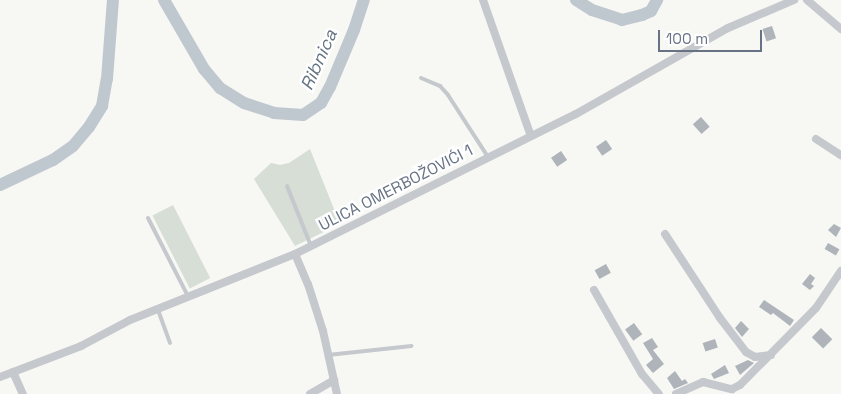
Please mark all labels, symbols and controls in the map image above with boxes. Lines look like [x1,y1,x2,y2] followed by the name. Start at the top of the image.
[661,20,765,52] scale bar
[296,26,342,94] water label: Ribnica
[666,29,708,48] text: 100 m
[316,141,476,235] street label: ULICA OMERBOŽOVIĆI 1

